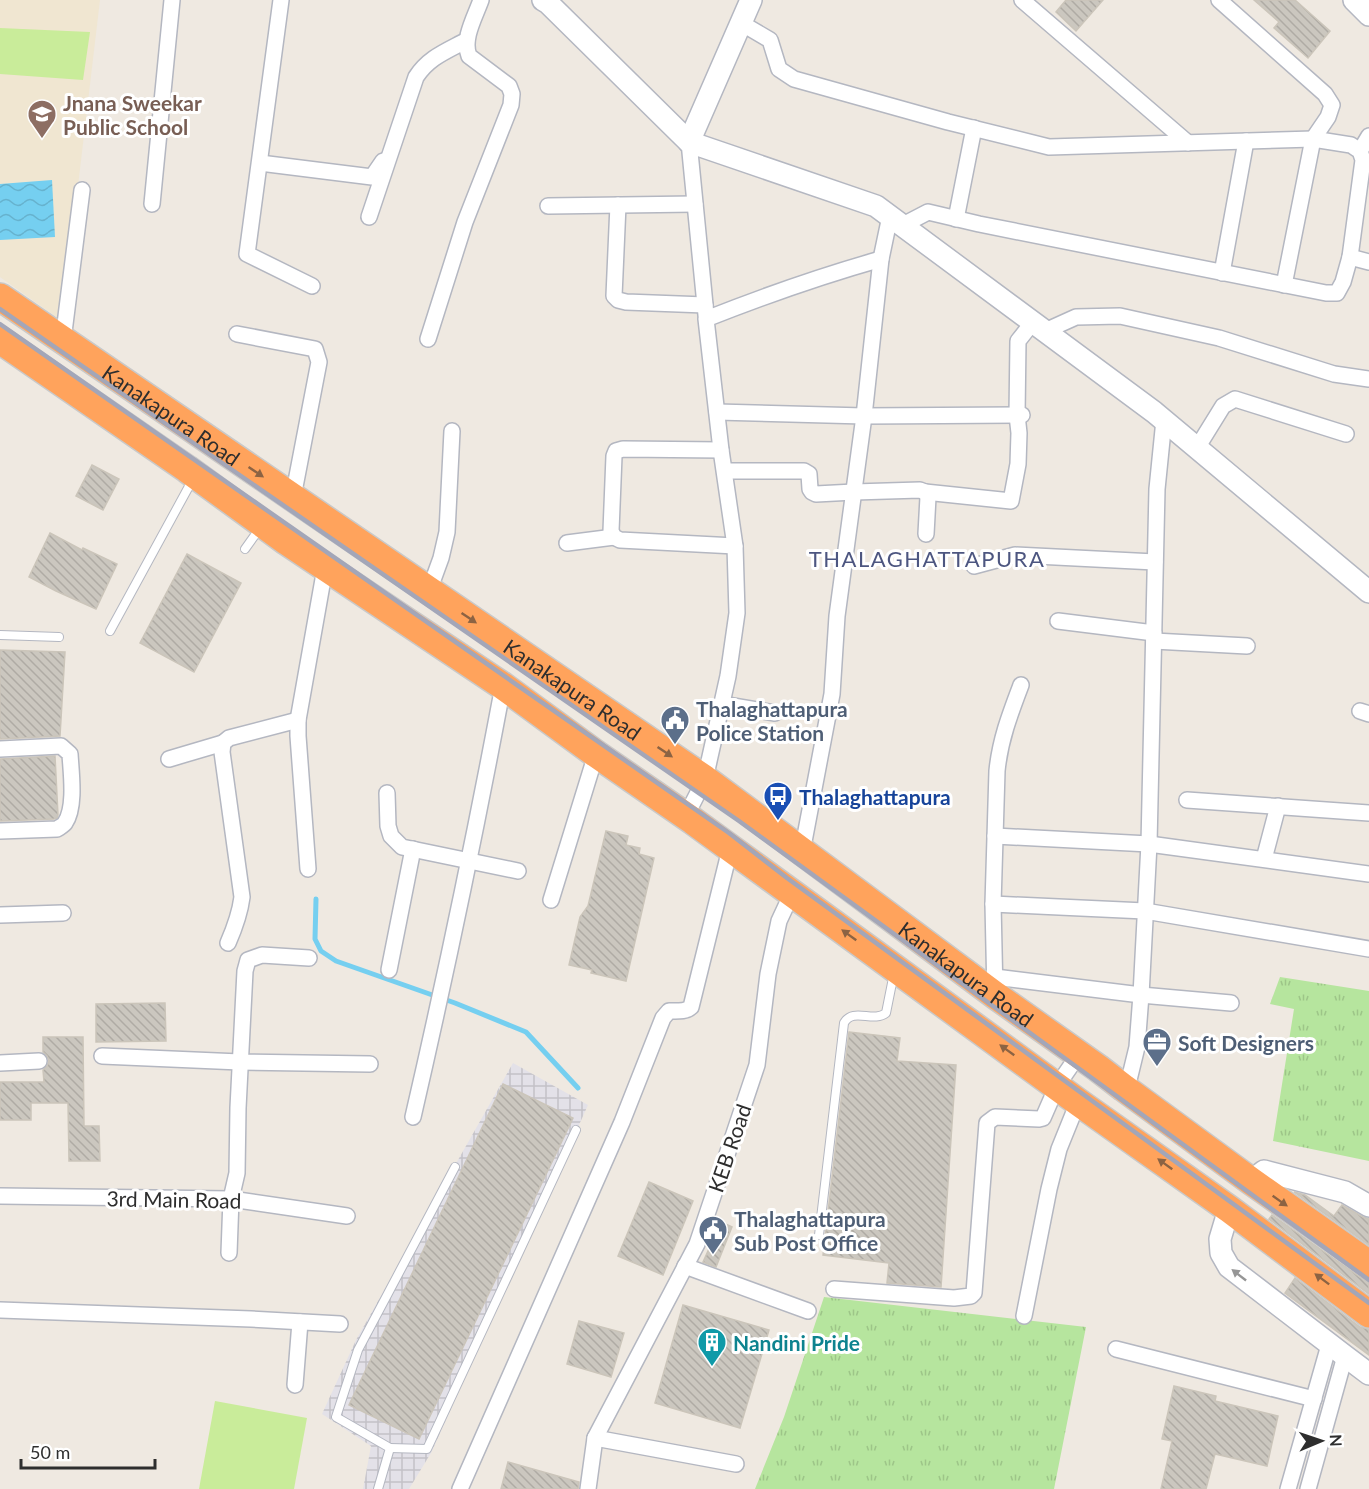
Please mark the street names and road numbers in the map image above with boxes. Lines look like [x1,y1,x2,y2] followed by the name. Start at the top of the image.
[98,359,245,470] street label: Kanakapura Road
[499,633,646,744] street label: Kanakapura Road
[894,916,1039,1031] street label: Kanakapura Road
[702,1101,756,1195] street label: KEB Road
[106,1185,242,1213] street label: 3rd Main Road

